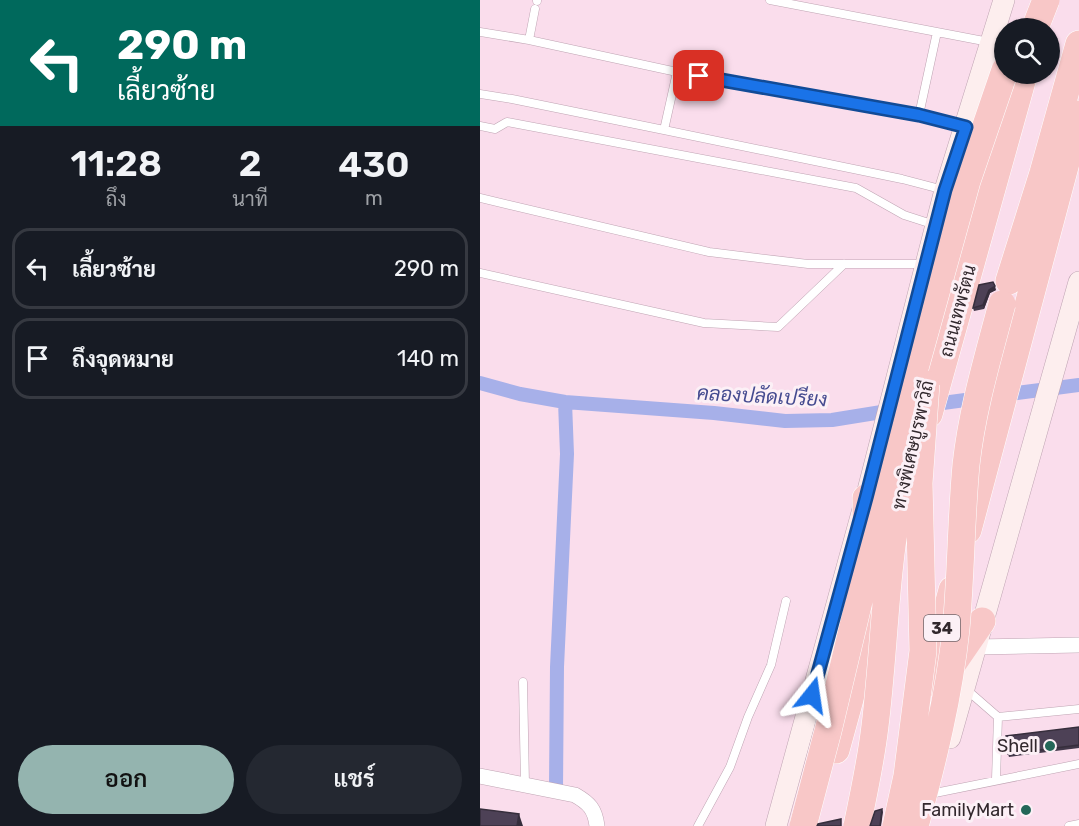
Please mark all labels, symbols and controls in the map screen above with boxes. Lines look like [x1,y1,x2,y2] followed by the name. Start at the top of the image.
[994,18,1060,84] map controls
[994,18,1060,84] button: search
[117,20,247,70] text: 290 m
[18,24,96,102] icon: left
[673,50,724,101] pin
[682,59,715,92] icon: arrive
[117,75,215,107] text: เลี้ยวซ้าย
[70,142,162,185] text: 11:28
[239,142,262,185] text: 2
[338,143,410,186] text: 430
[365,186,383,210] text: m
[106,187,127,211] text: ถึง
[232,187,268,211] text: นาที
[21,252,54,285] icon: left
[394,255,459,282] text: 290 m
[72,256,156,283] text: เลี้ยวซ้าย
[935,262,981,360] street label: ถนนเทพรัตน
[21,342,54,375] icon: arrive
[397,345,459,372] text: 140 m
[72,346,174,373] text: ถึงจุดหมาย
[885,378,941,512] street label: ทางพิเศษบูรพาวิถี
[696,380,828,411] water label: คลองปลัดเปรียง
[924,615,960,641] road number: 34
[780,663,844,727] position arrow
[997,735,1038,757] place label: Shell
[1043,739,1057,753] marker: Shell
[18,745,234,814] button: ออก
[246,745,462,814] button: แชร์
[921,799,1014,821] place label: FamilyMart
[1019,803,1033,817] marker: FamilyMart

